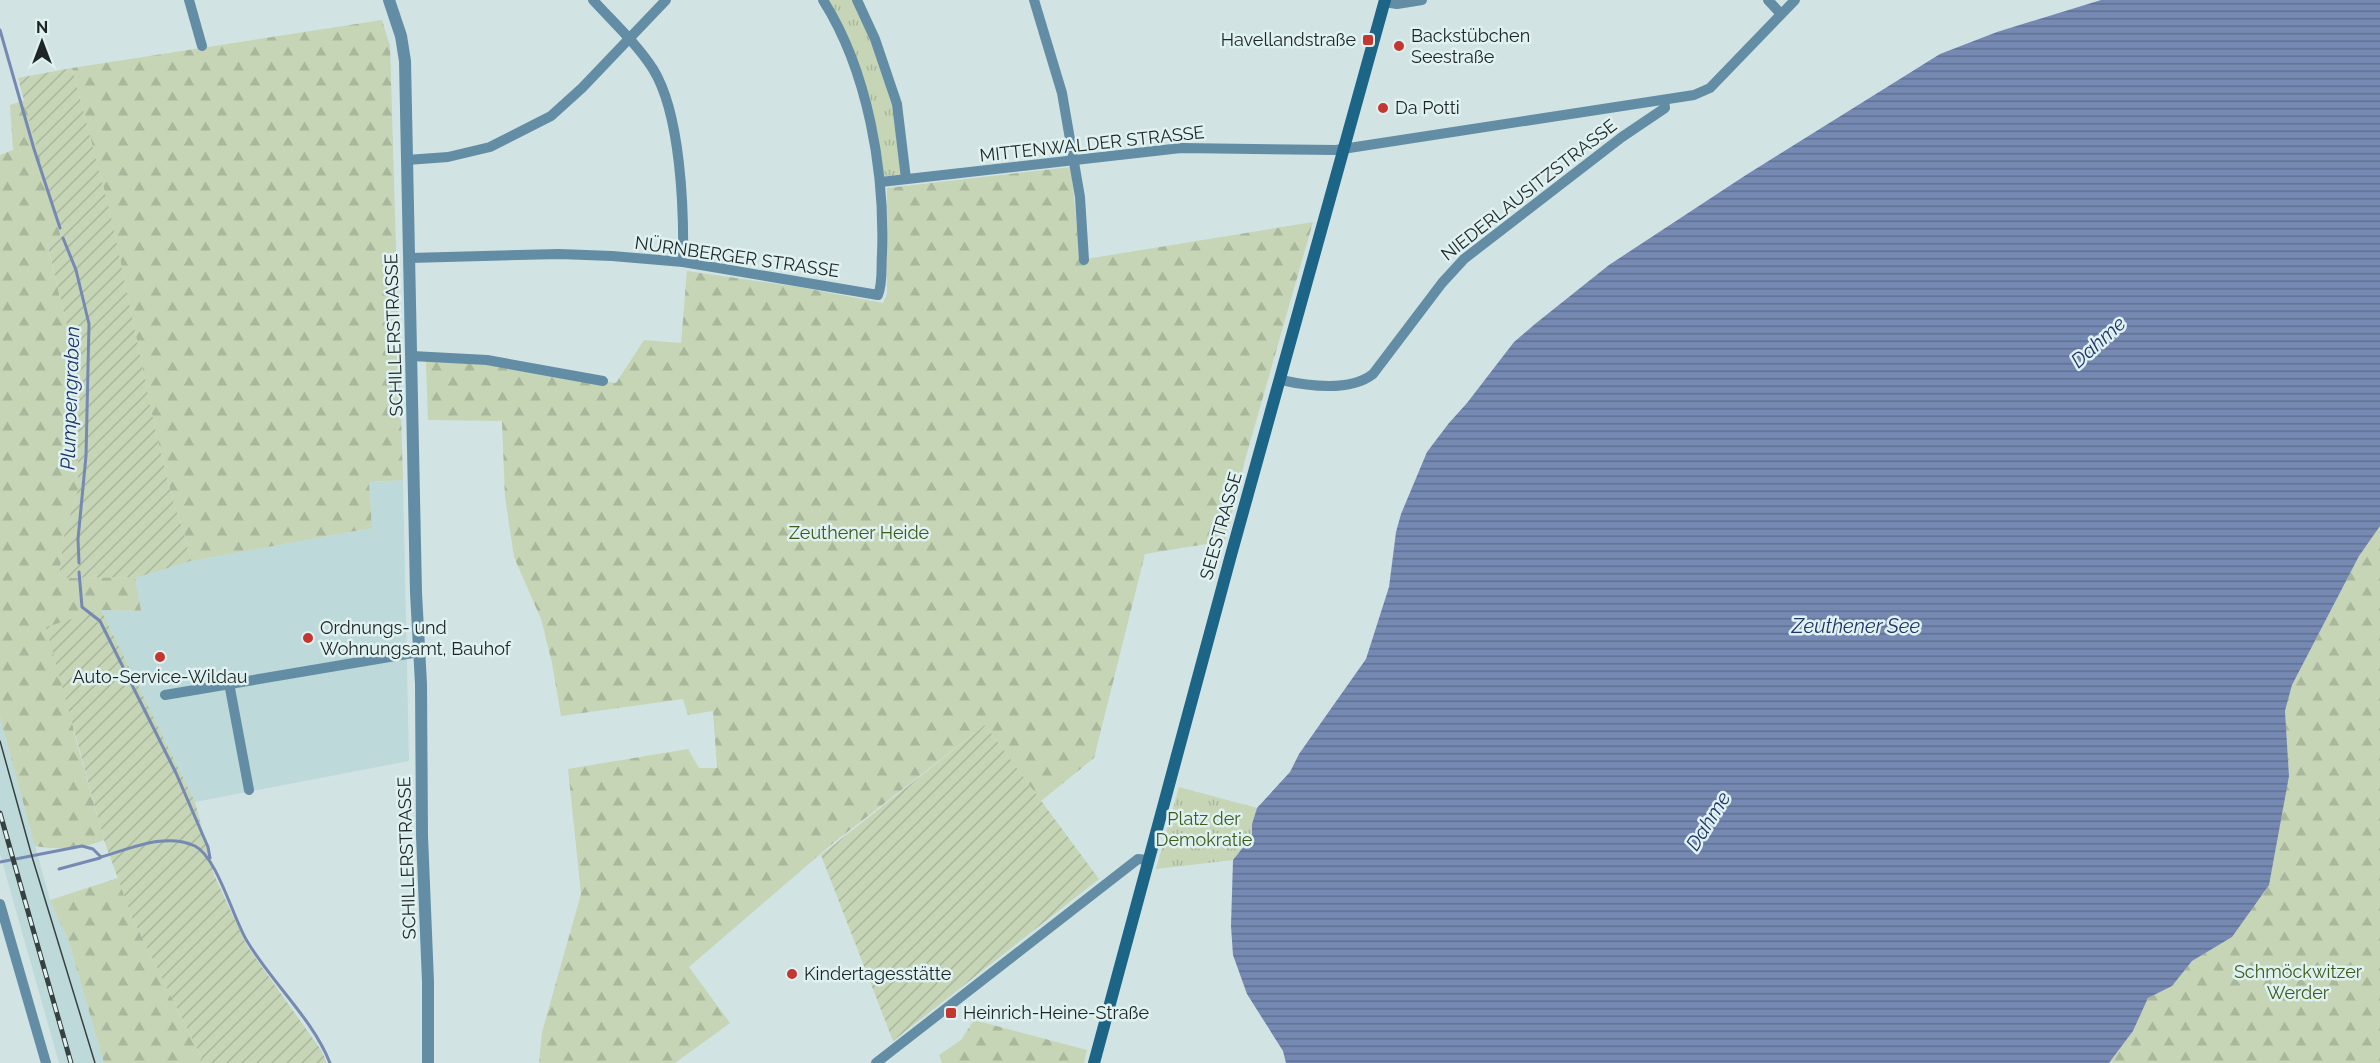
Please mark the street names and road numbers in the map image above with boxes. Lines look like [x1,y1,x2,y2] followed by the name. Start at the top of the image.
[1437,115,1621,265] street label: NIEDERLAUSITZSTRASSE
[978,121,1205,166] street label: MITTENWALDER STRASSE
[633,232,841,281] street label: NÜRNBERGER STRASSE
[380,253,407,417] street label: SCHILLERSTRASSE
[1195,470,1246,582] street label: SEESTRASSE
[393,776,420,940] street label: SCHILLERSTRASSE

